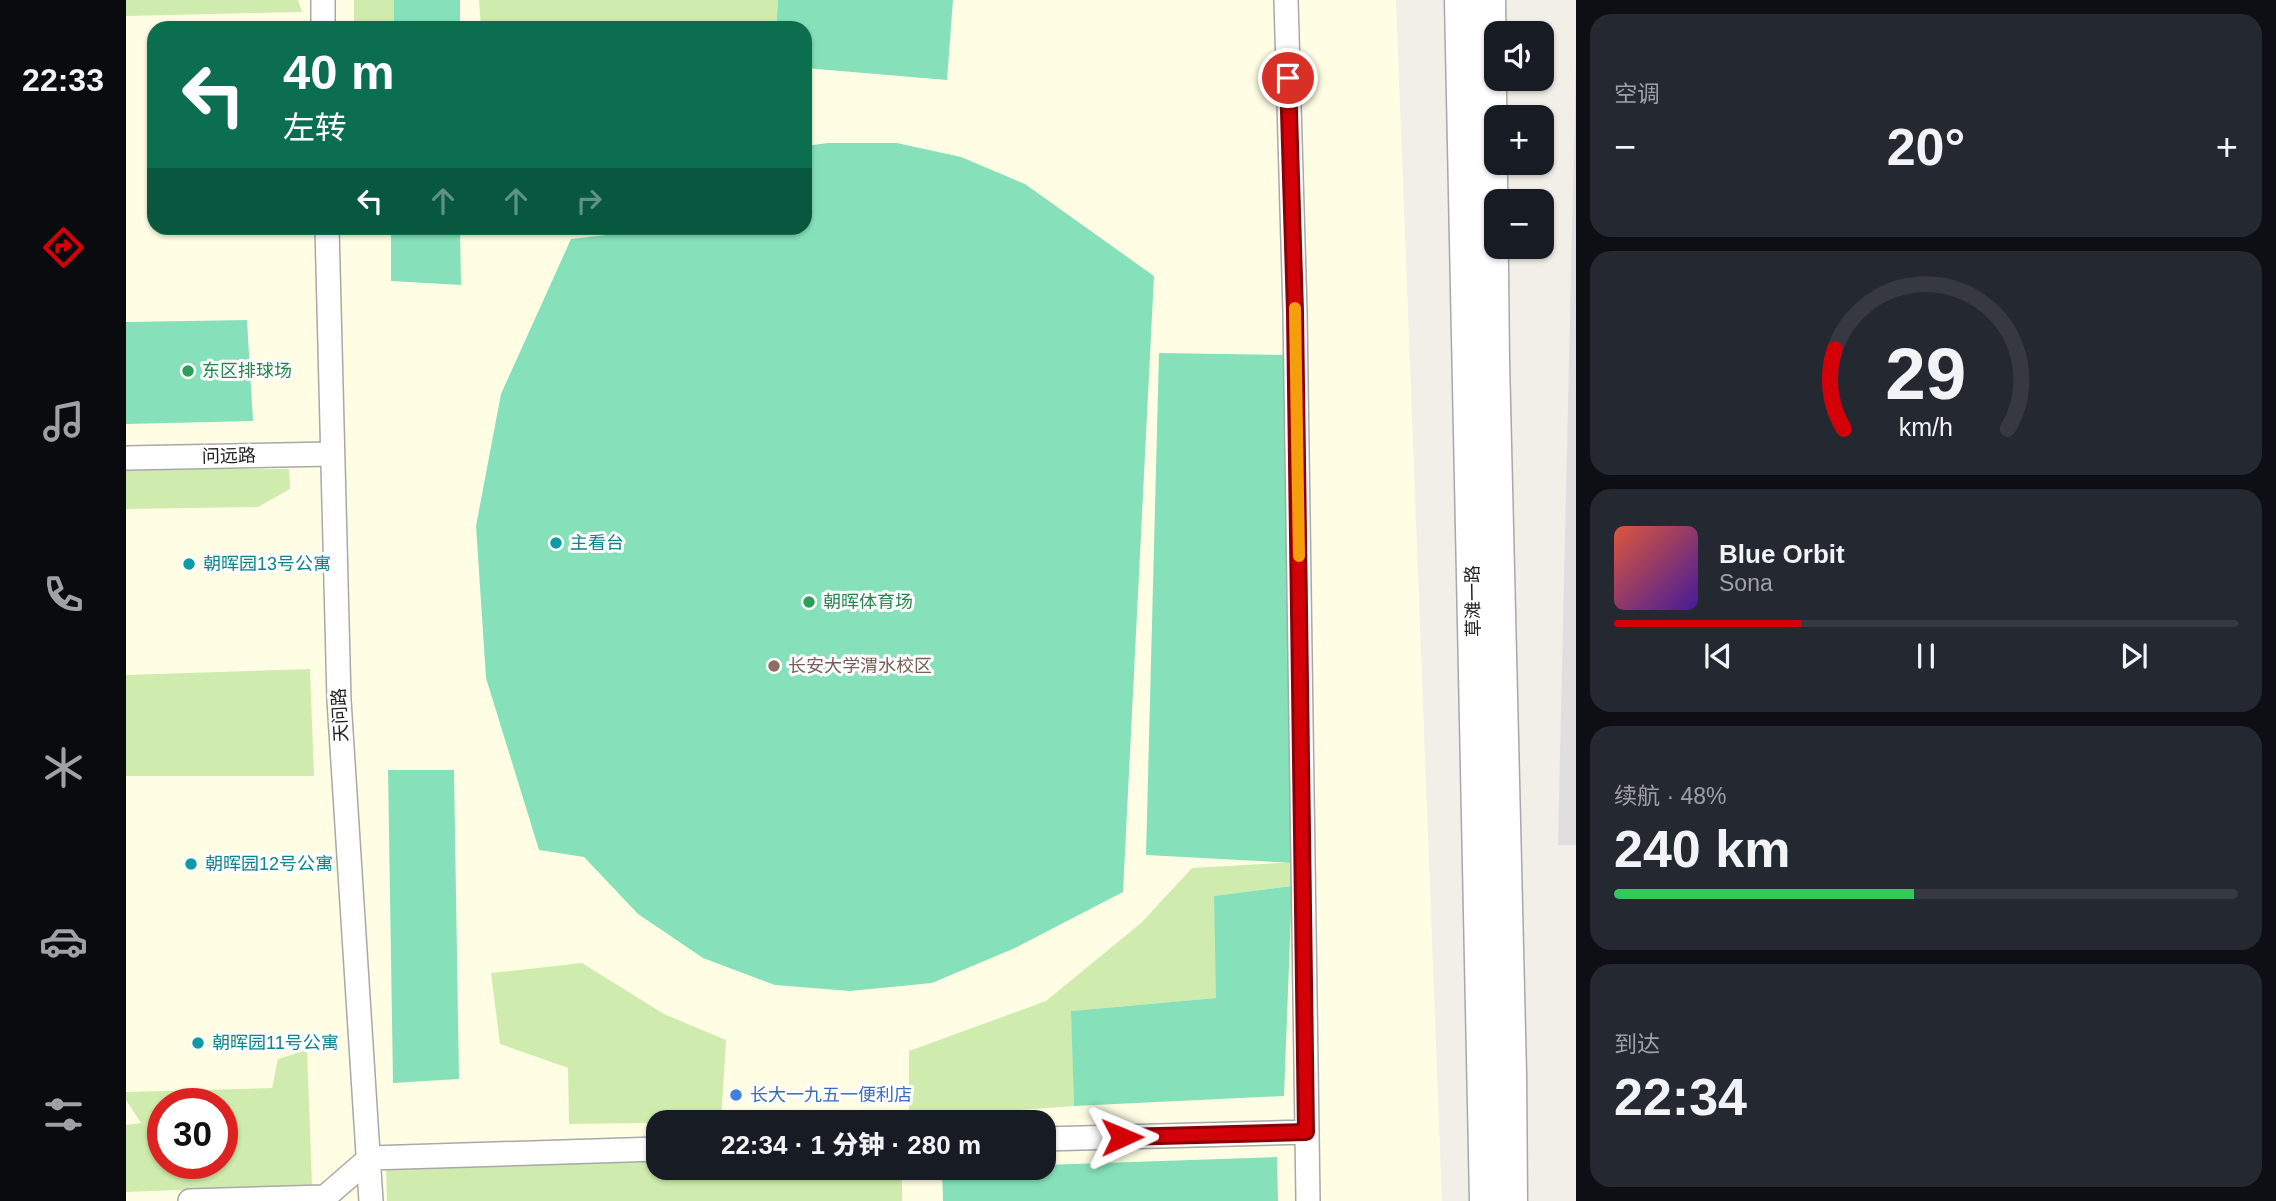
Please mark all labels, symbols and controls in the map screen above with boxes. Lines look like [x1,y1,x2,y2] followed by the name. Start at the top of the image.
[1484,21,1554,259] map controls
[1484,21,1554,91] button: sound
[283,45,395,99] text: 40 m
[1258,48,1318,108] pin
[168,49,259,140] icon: left
[1269,59,1307,97] icon: arrive
[22,62,104,98] text: 22:33
[1614,81,1660,107] text: 空调
[1484,105,1554,175] button: +
[283,110,347,146] text: 左转
[1887,118,1965,176] text: 20°
[1614,126,1636,168] text: −
[2216,126,2238,168] text: +
[351,182,389,220] icon: left
[424,182,462,220] icon: ahead
[497,182,535,220] icon: ahead
[570,182,608,220] icon: right
[1484,189,1554,259] button: −
[39,223,88,272] icon: directions
[1886,334,1966,415] text: 29
[202,361,292,381] place label: 东区排球场
[180,363,196,379] marker: 东区排球场
[39,397,88,446] icon: music
[1899,413,1953,441] text: km/h
[202,446,256,466] street label: 问远路
[570,533,624,553] place label: 主看台
[548,535,564,551] marker: 主看台
[1719,539,1845,569] text: Blue Orbit
[203,554,331,574] place label: 朝晖园13号公寓
[181,556,197,572] marker: 朝晖园13号公寓
[1462,565,1484,637] street label: 草滩一路
[39,570,88,619] icon: phone
[1719,570,1773,596] text: Sona
[823,592,913,612] place label: 朝晖体育场
[801,594,817,610] marker: 朝晖体育场
[1699,637,1737,675] icon: previous
[1907,637,1945,675] icon: pause
[2115,637,2153,675] icon: next
[788,656,932,676] place label: 长安大学渭水校区
[766,658,782,674] marker: 长安大学渭水校区
[329,688,351,742] street label: 天问路
[39,743,88,792] icon: climate
[1614,783,1726,809] text: 续航 · 48%
[1614,820,1790,878] text: 240 km
[205,854,333,874] place label: 朝晖园12号公寓
[183,856,199,872] marker: 朝晖园12号公寓
[39,917,88,966] icon: car
[1614,1031,1660,1057] text: 到达
[212,1033,339,1053] place label: 朝晖园11号公寓
[190,1035,206,1051] marker: 朝晖园11号公寓
[1614,1068,1747,1126] text: 22:34
[750,1085,912,1105] place label: 长大一九五一便利店
[728,1087,744,1103] marker: 长大一九五一便利店
[147,1088,238,1179] speed limit sign: 30
[39,1090,88,1139] icon: filters
[1085,1100,1159,1174] position arrow
[721,1130,981,1160] text: 22:34 · 1 分钟 · 280 m

